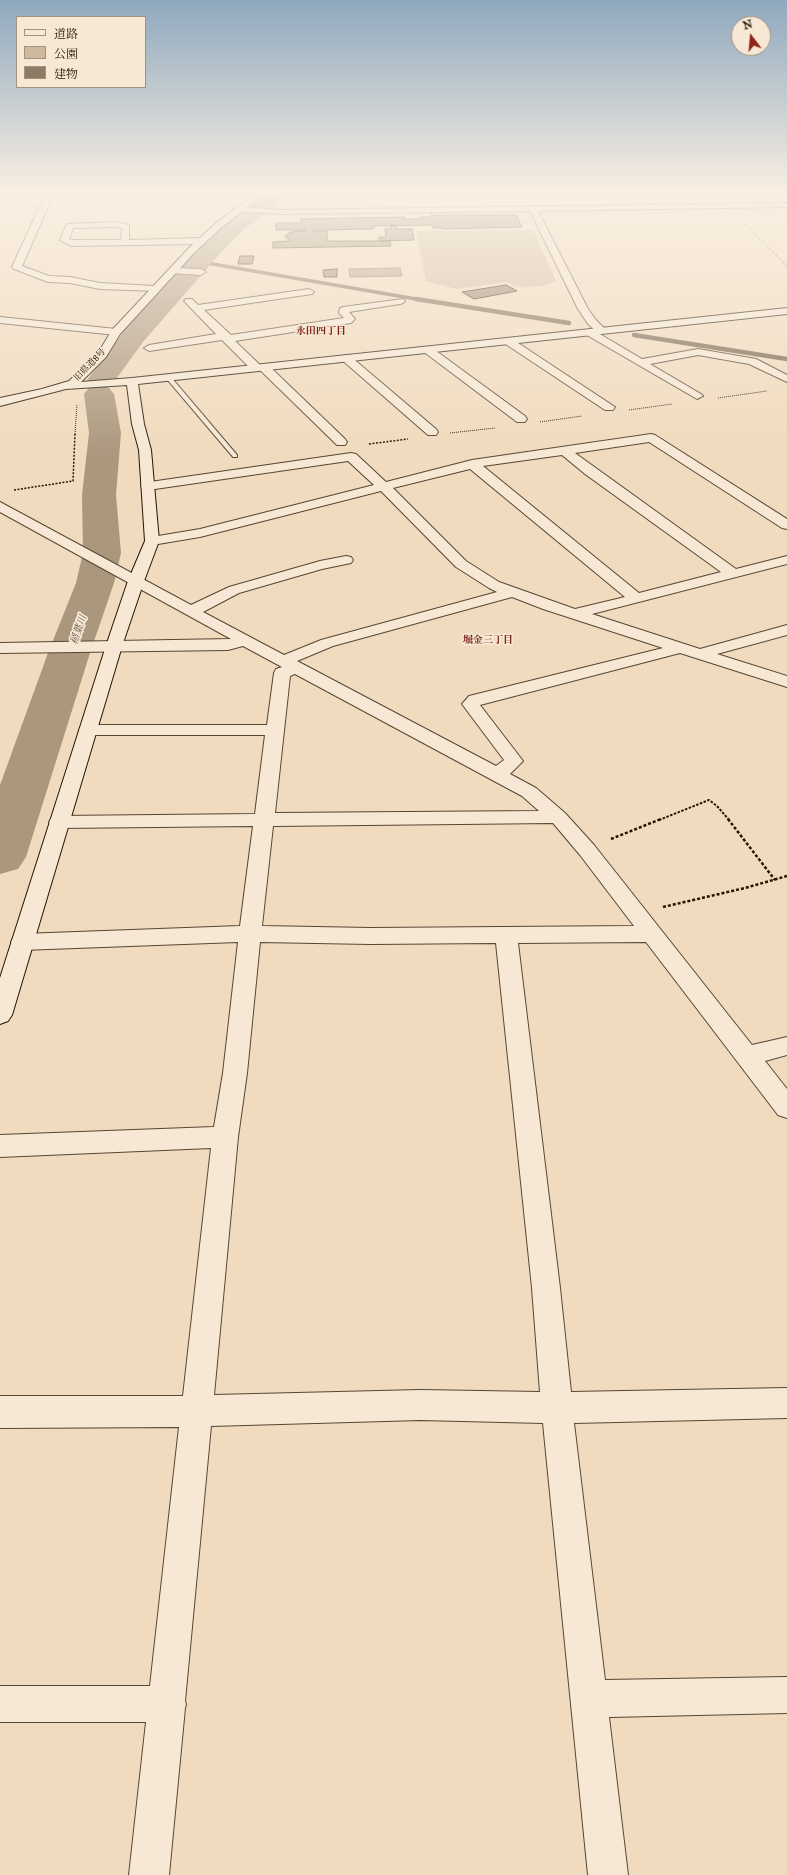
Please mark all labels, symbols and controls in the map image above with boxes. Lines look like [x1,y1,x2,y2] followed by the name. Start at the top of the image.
[16,16,146,88] legend
[731,16,771,56] north arrow
[742,17,754,32] text: N
[54,27,78,41] text: 道路
[54,47,78,61] text: 公園
[54,67,78,81] text: 建物
[296,326,346,338] district label: 永田四丁目
[72,347,108,383] street label: 旧県道8号
[68,614,90,646] water label: 稲葉川
[463,635,513,647] district label: 堀金三丁目

